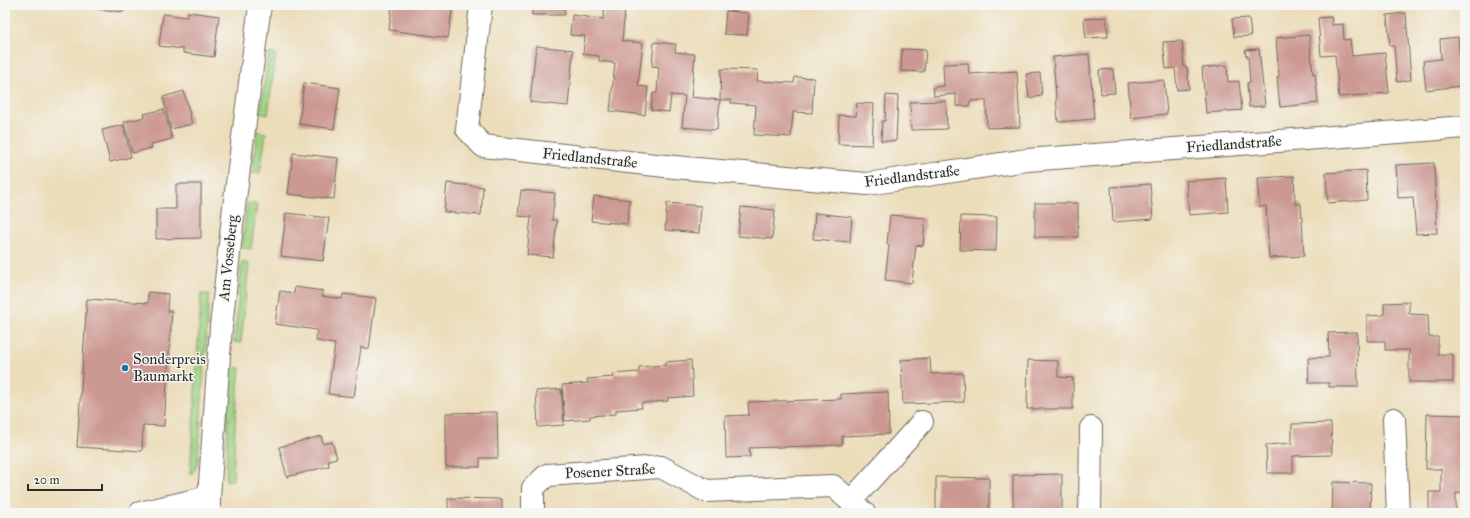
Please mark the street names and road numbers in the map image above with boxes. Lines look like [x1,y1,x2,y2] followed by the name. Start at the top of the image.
[1186,132,1282,156] street label: Friedlandstraße
[541,144,639,172] street label: Friedlandstraße
[863,161,961,191] street label: Friedlandstraße
[214,213,242,303] street label: Am Vosseberg
[564,460,656,482] street label: Posener Straße

